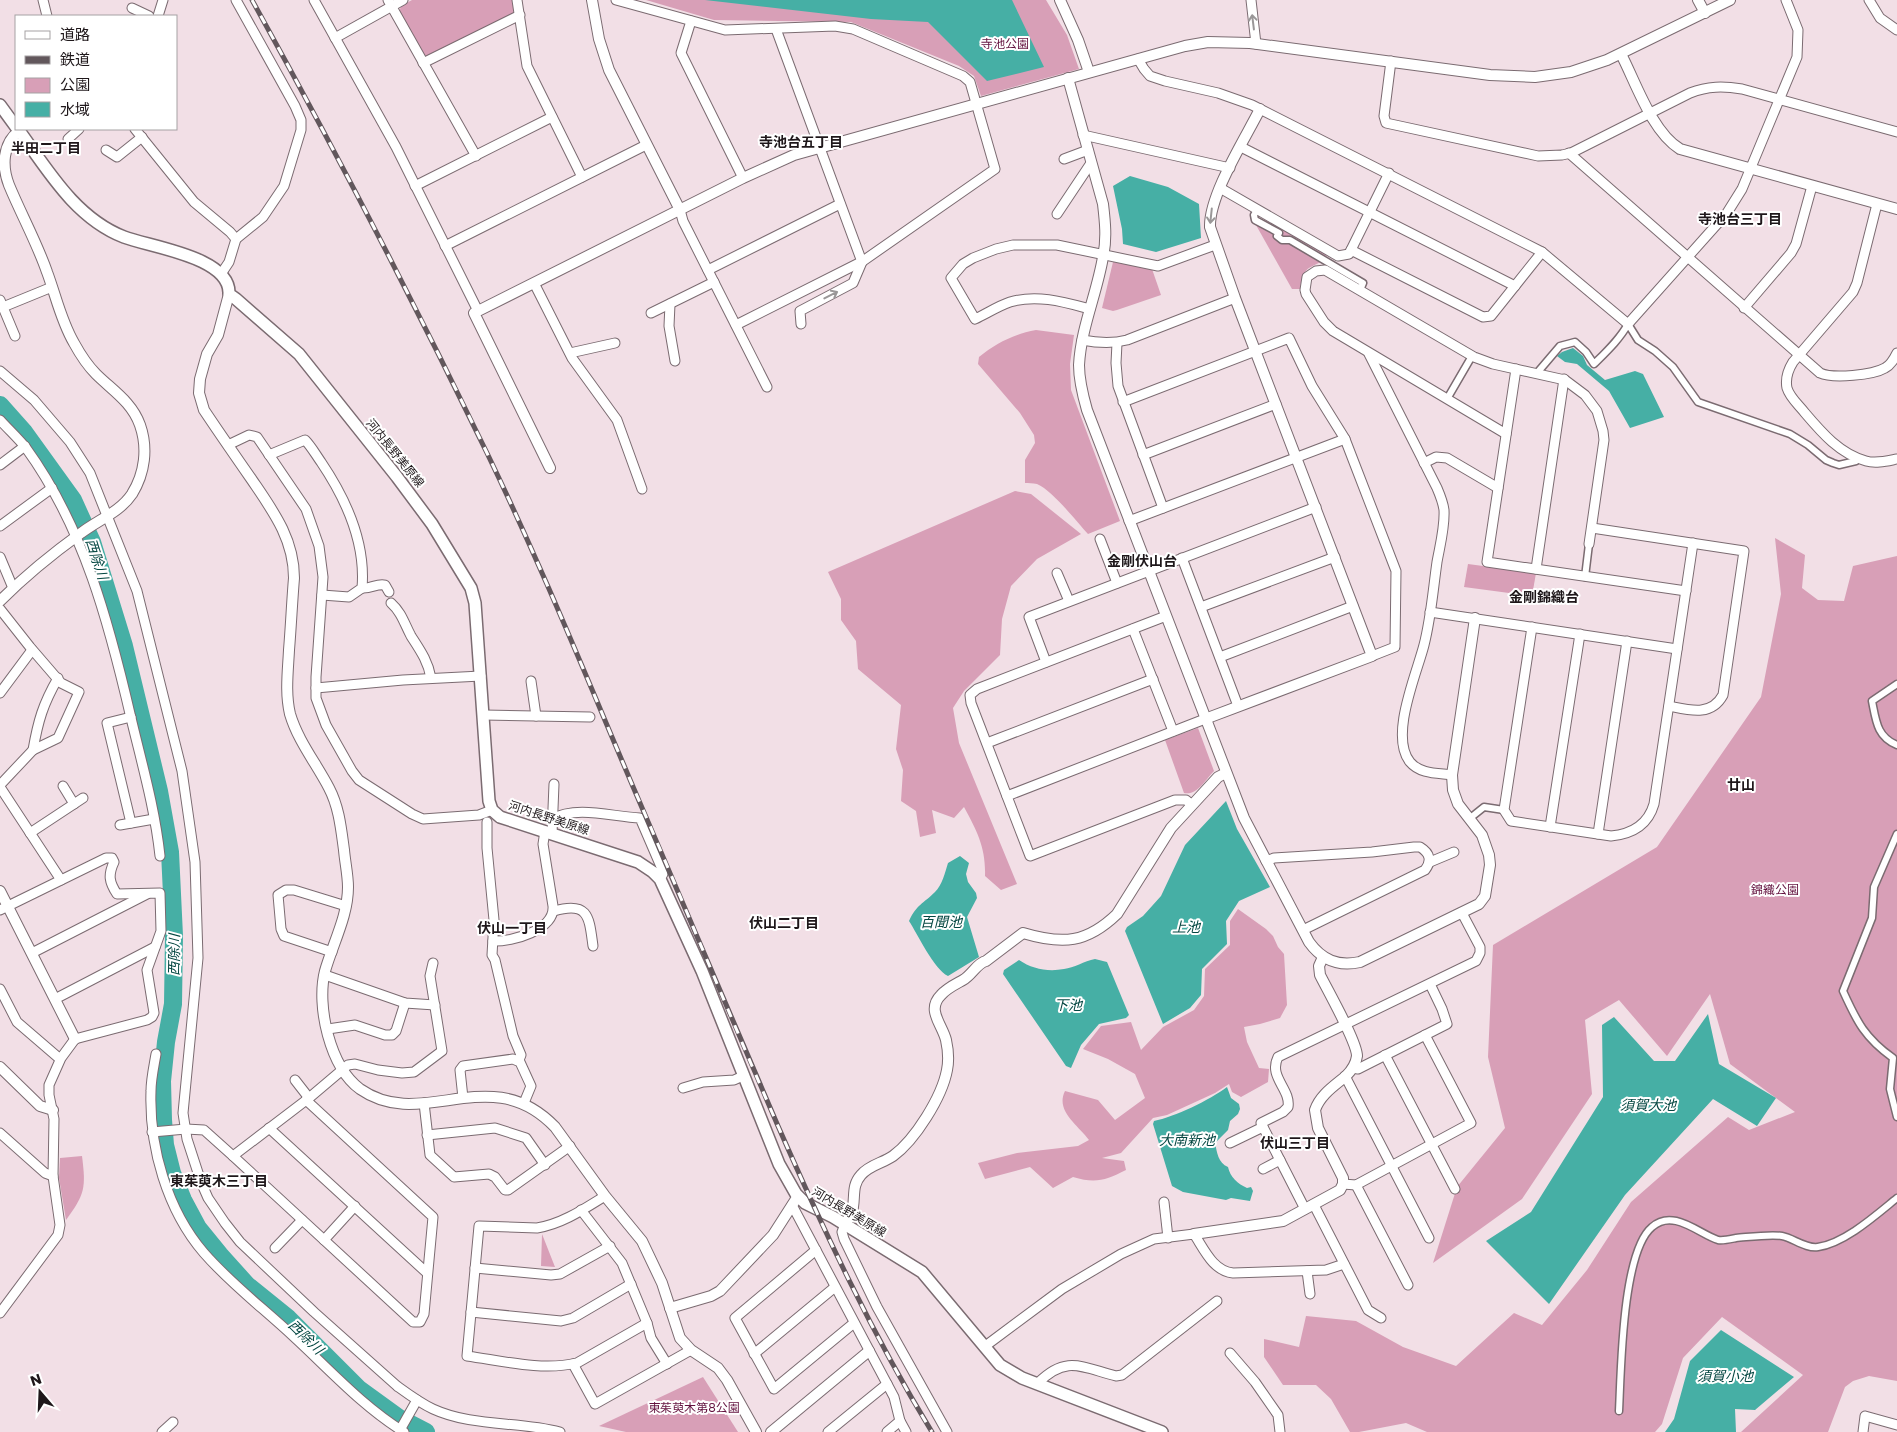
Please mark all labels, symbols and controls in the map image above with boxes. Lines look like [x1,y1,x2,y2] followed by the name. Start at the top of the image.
[1248,14,1258,30] one-way arrow
[15,15,178,130] legend
[60,24,90,45] text: 道路
[981,35,1029,52] park label: 寺池公園
[60,49,90,70] text: 鉄道
[60,74,90,95] text: 公園
[60,99,90,120] text: 水域
[759,132,843,152] district label: 寺池台五丁目
[11,138,81,158] district label: 半田二丁目
[1206,207,1216,223] one-way arrow
[1698,209,1782,229] district label: 寺池台三丁目
[824,290,839,300] one-way arrow
[362,415,428,491] street label: 河内長野美原線
[81,536,114,584] water label: 西除川
[1107,551,1177,571] district label: 金剛伏山台
[1509,587,1579,607] district label: 金剛錦織台
[1727,775,1755,795] district label: 廿山
[507,796,592,839] street label: 河内長野美原線
[1751,881,1799,898] park label: 錦織公園
[920,912,964,932] water label: 百聞池
[749,913,819,933] district label: 伏山二丁目
[1172,917,1202,937] water label: 上池
[477,918,547,938] district label: 伏山一丁目
[164,932,184,976] water label: 西除川
[1054,995,1084,1015] water label: 下池
[1620,1095,1678,1115] water label: 須賀大池
[1159,1130,1217,1150] water label: 大南新池
[1260,1133,1330,1153] district label: 伏山三丁目
[170,1171,268,1191] district label: 東茱萸木三丁目
[809,1183,890,1240] street label: 河内長野美原線
[284,1315,329,1360] water label: 西除川
[1697,1366,1755,1386] water label: 須賀小池
[15,1367,65,1417] north arrow
[28,1369,44,1391] text: N
[648,1399,740,1416] park label: 東茱萸木第8公園

